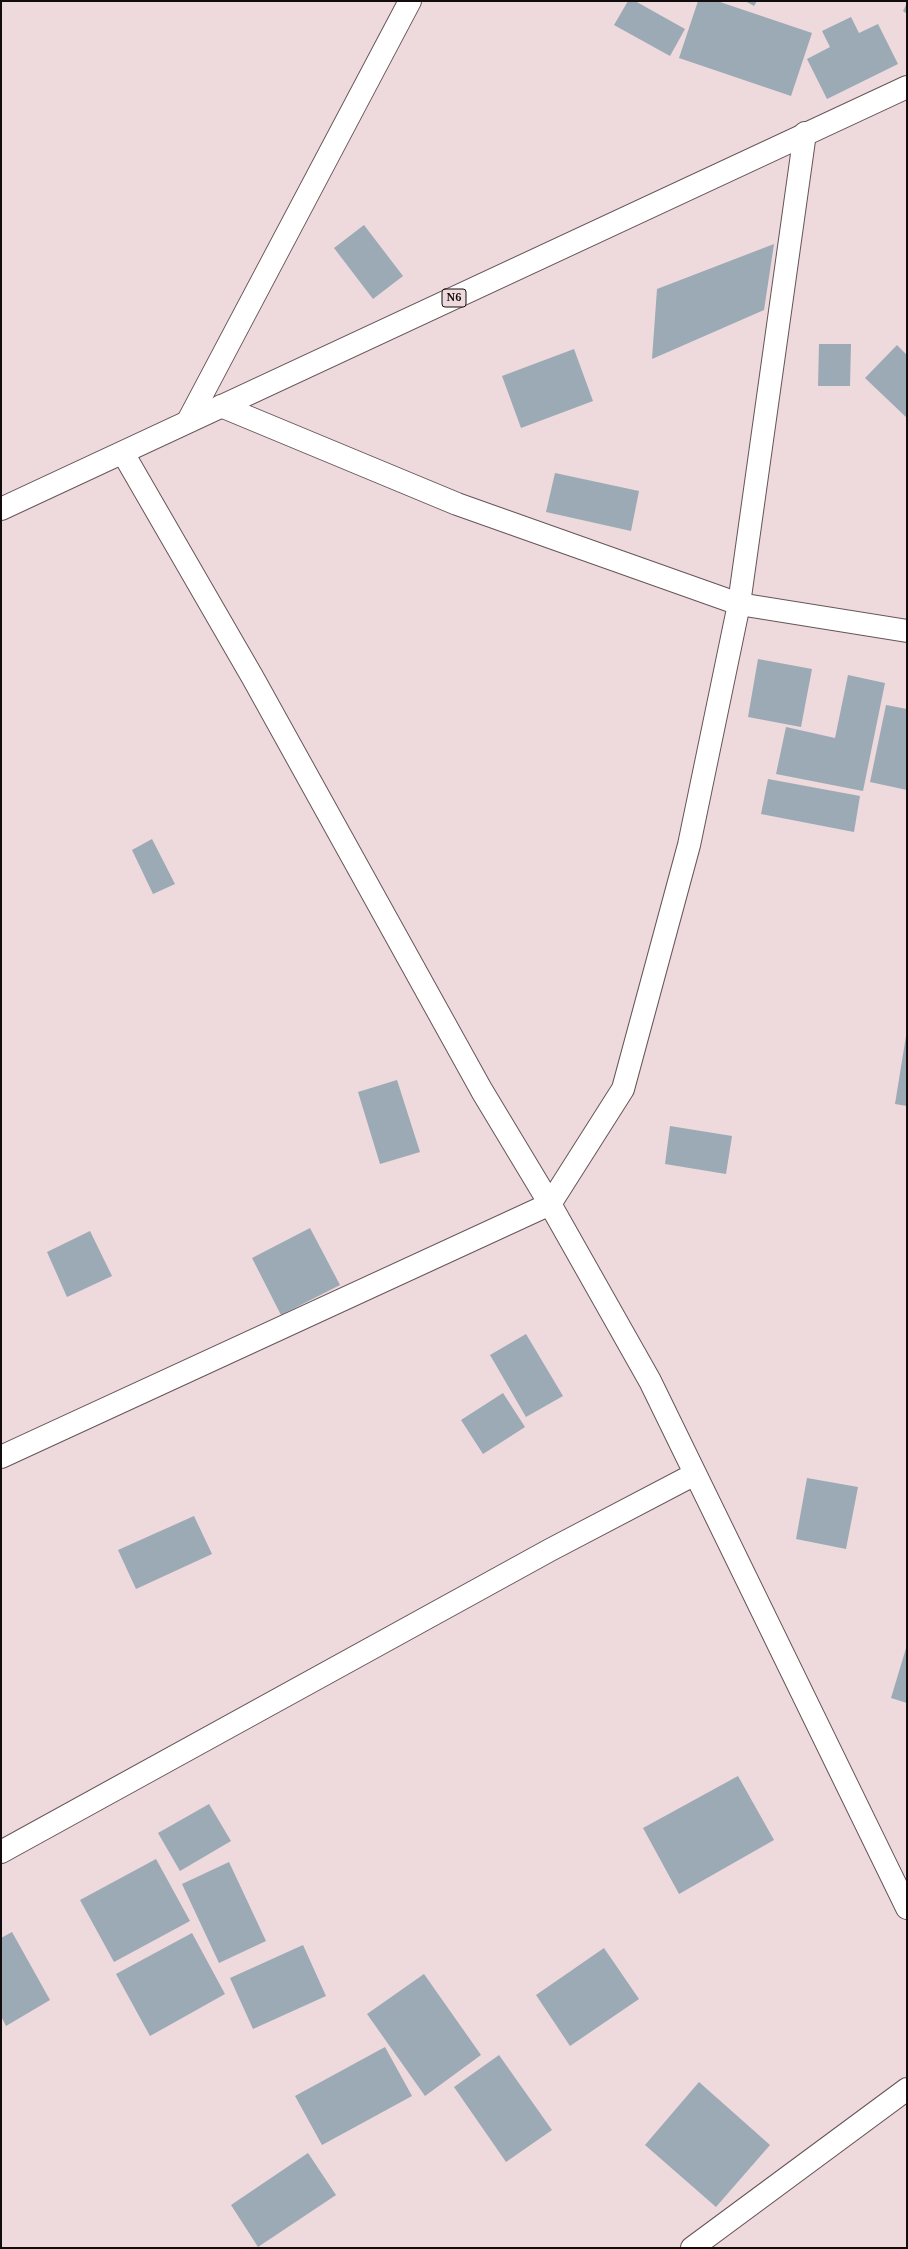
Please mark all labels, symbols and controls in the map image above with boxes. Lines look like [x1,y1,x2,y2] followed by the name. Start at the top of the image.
[442,289,466,307] road number: N6

